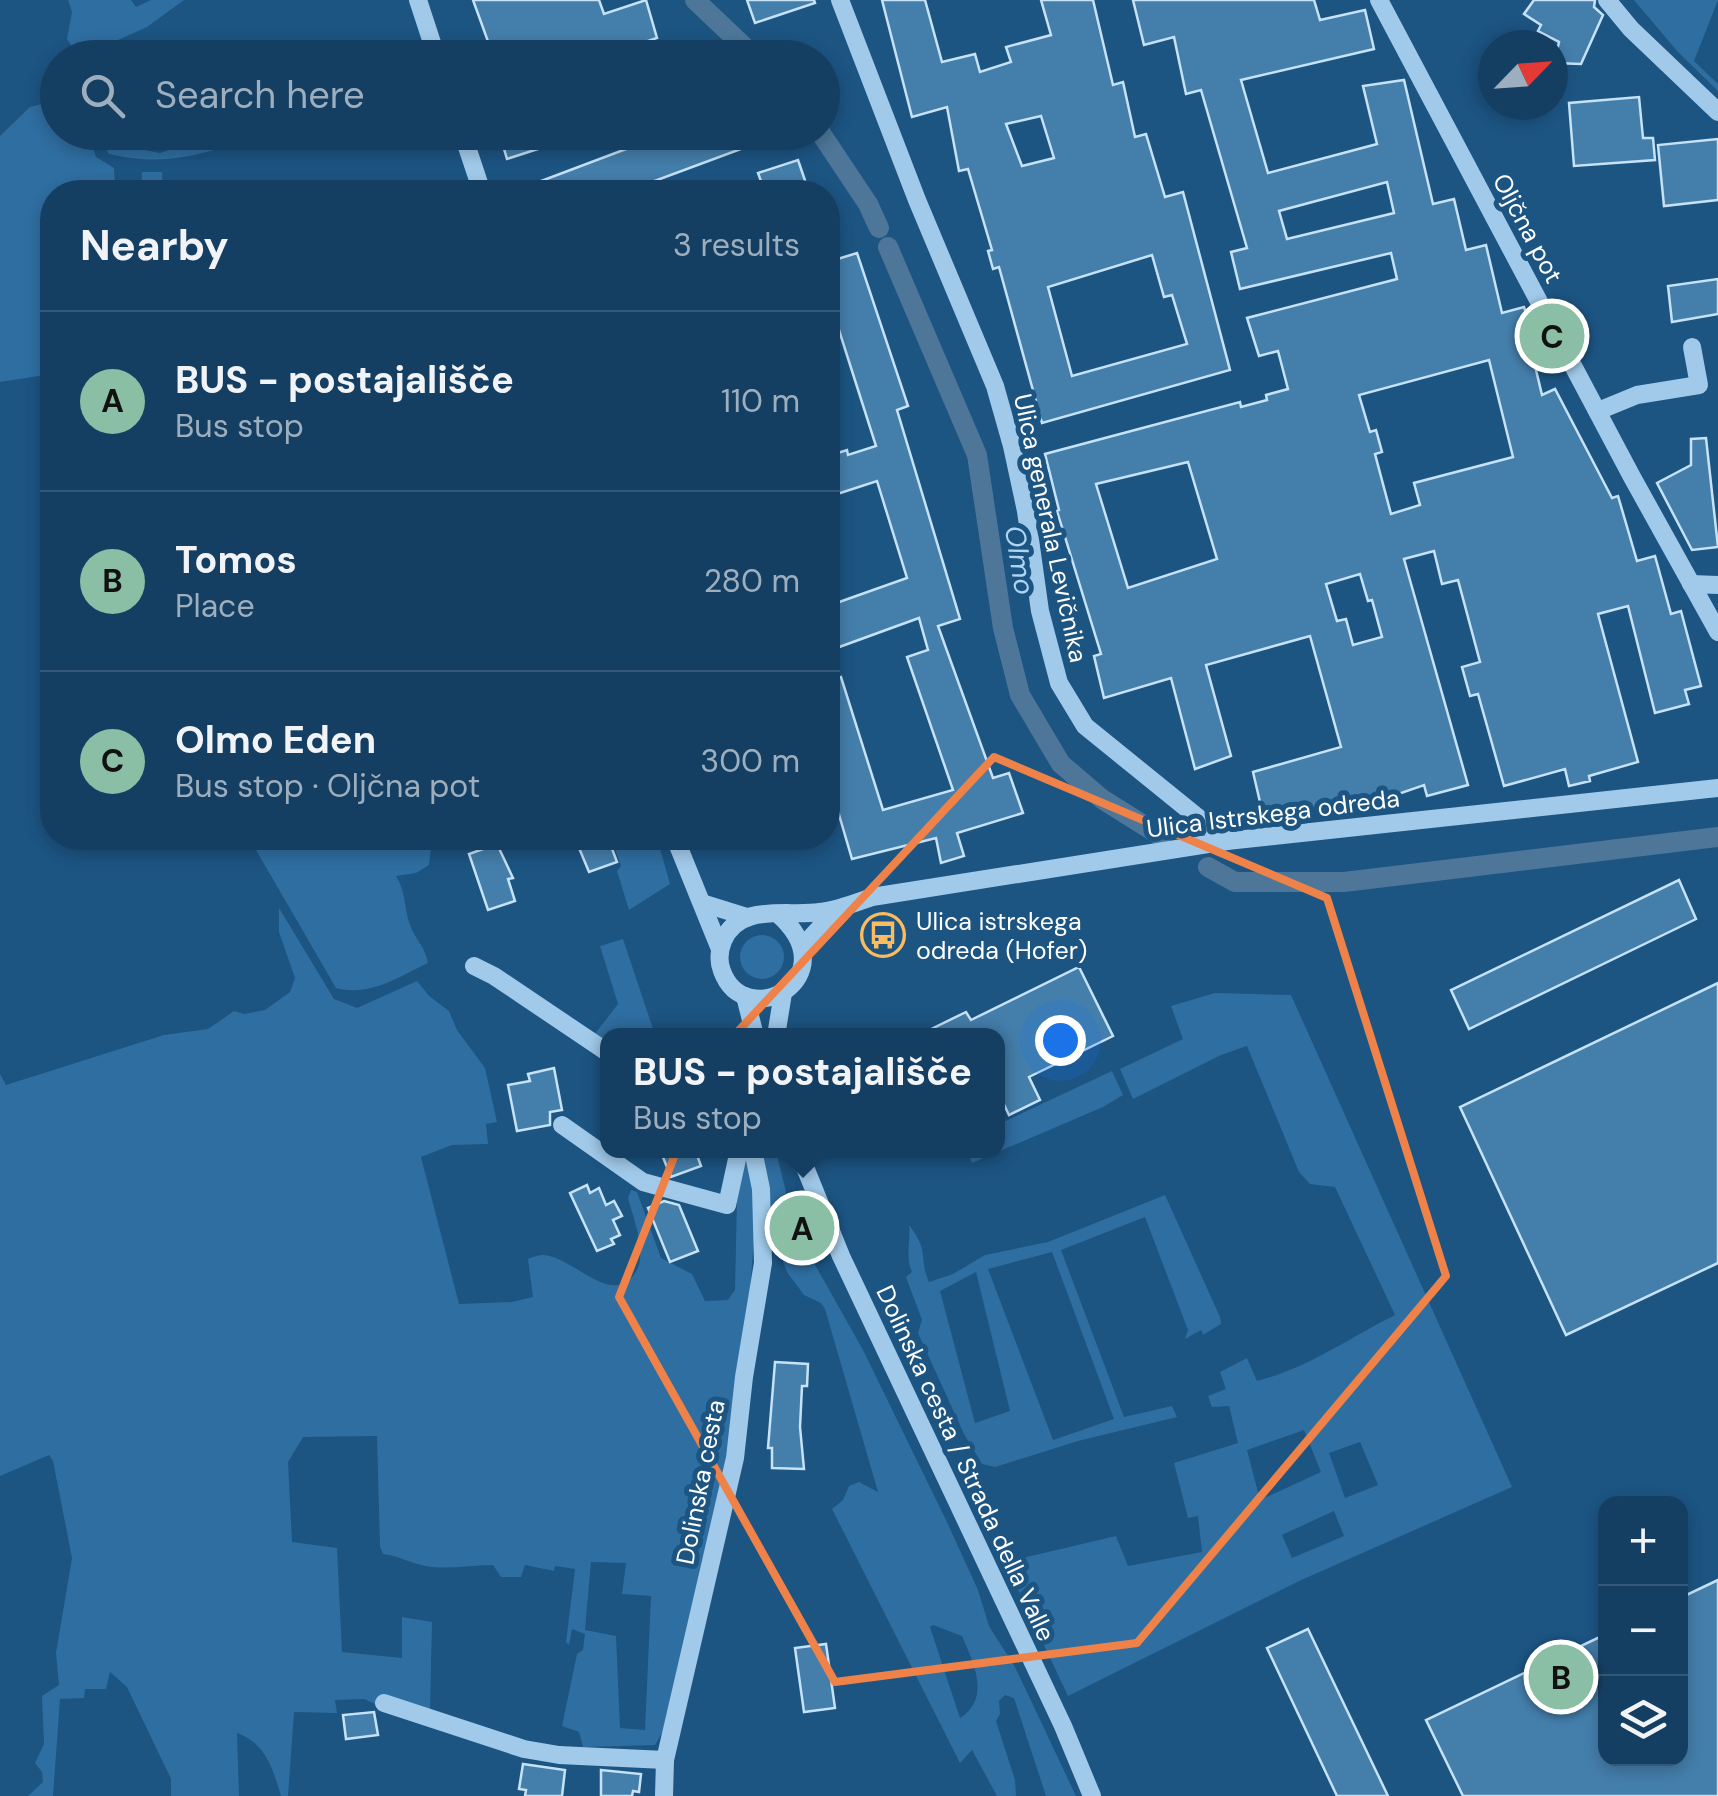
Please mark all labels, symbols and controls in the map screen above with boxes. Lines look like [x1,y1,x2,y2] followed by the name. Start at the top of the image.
[1478,30,1568,120] north arrow
[40,40,840,150] search box
[75,68,130,123] icon: search
[155,70,365,120] text: Search here
[1485,168,1570,289] street label: Oljčna pot
[80,218,229,273] text: Nearby
[673,224,800,266] text: 3 results
[1520,298,1584,374] pin: C
[175,355,514,405] text: BUS - postajališče
[101,380,124,422] text: A
[721,380,800,422] text: 110 m
[1006,391,1095,665] street label: Ulica generala Levičnika
[175,405,304,447] text: Bus stop
[996,523,1043,597] water label: Olmo
[175,535,297,585] text: Tomos
[102,560,123,602] text: B
[704,560,800,602] text: 280 m
[175,585,255,627] text: Place
[175,715,376,765] text: Olmo Eden
[101,740,124,782] text: C
[700,740,800,782] text: 300 m
[175,765,480,807] text: Bus stop · Oljčna pot
[1145,782,1401,845] street label: Ulica Istrskega odreda
[916,905,1087,967] place label: Ulica istrskega odreda (Hofer)
[860,912,906,958] bus stop icon: Ulica istrskega odreda (Hofer)
[1035,1015,1086,1066] your location
[600,1028,1005,1158] popup
[633,1047,972,1097] text: BUS - postajališče
[633,1097,762,1139] text: Bus stop
[770,1190,834,1266] pin: A
[868,1280,1063,1646] street label: Dolinska cesta / Strada della Valle
[668,1397,733,1567] street label: Dolinska cesta
[1598,1496,1688,1766] map controls
[1598,1496,1688,1586] button: +
[1598,1586,1688,1676] button: −
[1528,1640,1594,1714] pin: B
[1598,1676,1688,1766] button: layers

